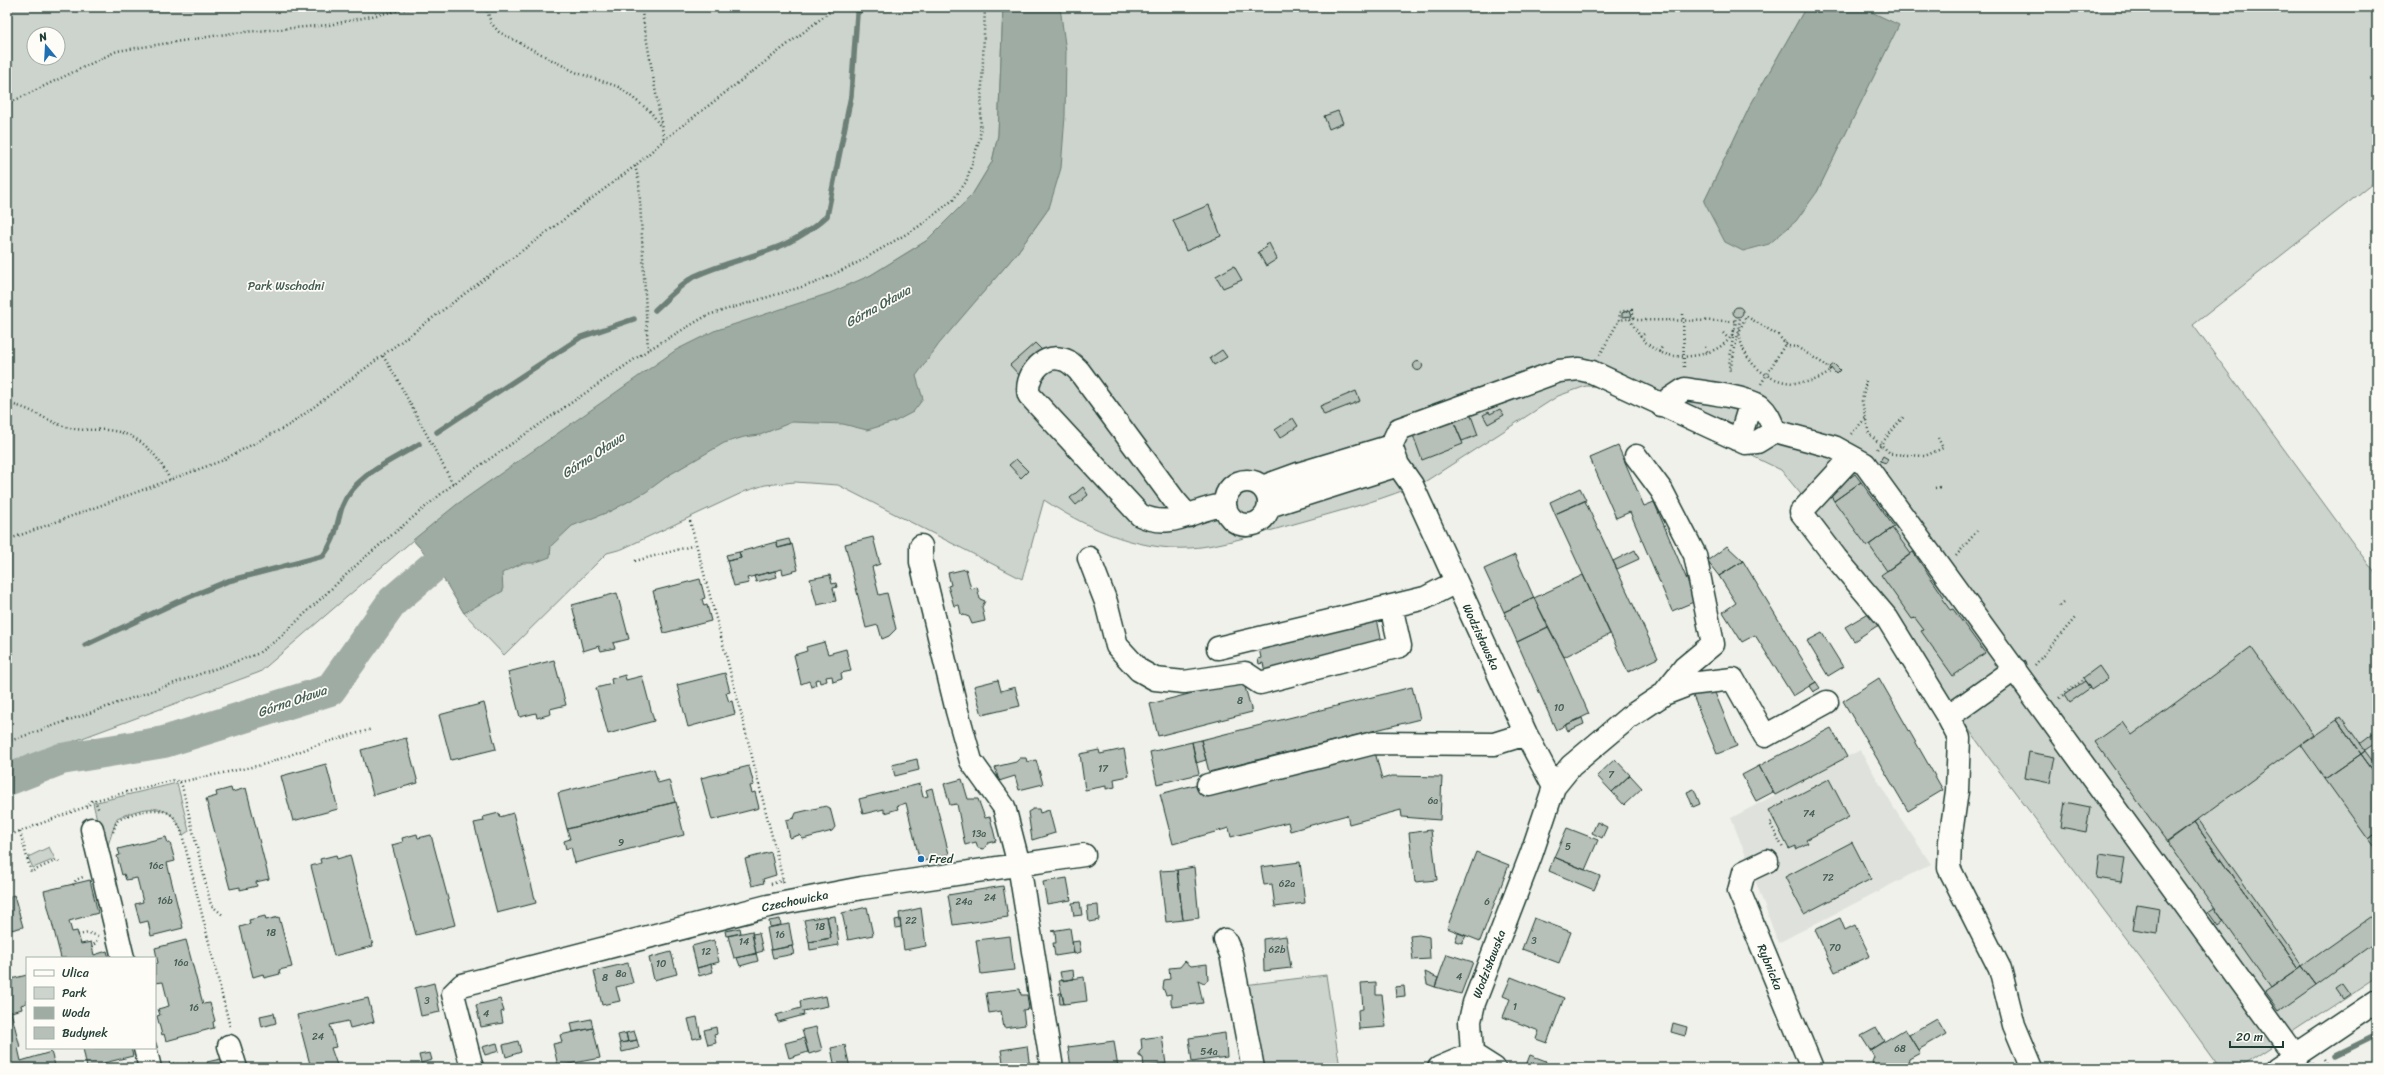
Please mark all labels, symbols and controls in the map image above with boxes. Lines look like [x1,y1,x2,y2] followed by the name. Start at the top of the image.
[26,26,66,66] north arrow
[36,27,50,47] text: N
[248,275,325,297] park label: Park Wschodni
[841,278,916,333] water label: Górna Oława
[557,425,631,484] water label: Górna Oława
[1456,600,1506,674] street label: Wodzisławska
[254,678,331,724] water label: Górna Oława
[1237,692,1243,710] house number: 8
[1554,699,1564,717] house number: 10
[1098,760,1109,778] house number: 17
[1608,766,1615,784] house number: 7
[1428,792,1438,810] house number: 6a
[1803,805,1815,823] house number: 74
[972,825,986,843] house number: 13a
[618,834,624,852] house number: 9
[1565,838,1571,856] house number: 5
[929,848,954,870] place label: Fred
[916,854,926,864] marker: Fred
[149,857,163,875] house number: 16c
[1822,869,1834,887] house number: 72
[1279,875,1295,893] house number: 62a
[760,884,830,918] street label: Czechowicka
[984,889,996,907] house number: 24
[157,892,173,910] house number: 16b
[955,893,973,911] house number: 24a
[1484,893,1490,911] house number: 6
[905,912,917,930] house number: 22
[815,918,825,936] house number: 18
[266,924,276,942] house number: 18
[775,926,785,944] house number: 16
[1466,927,1512,1001] street label: Wodzisławska
[1531,932,1537,950] house number: 3
[739,933,749,951] house number: 14
[1829,939,1841,957] house number: 70
[1269,941,1286,959] house number: 62b
[1751,941,1790,994] street label: Rybnicka
[701,943,711,961] house number: 12
[174,954,189,972] house number: 16a
[656,955,666,973] house number: 10
[26,957,156,1049] legend
[62,962,90,984] text: Ulica
[615,965,627,983] house number: 8a
[1456,968,1462,986] house number: 4
[602,969,608,987] house number: 8
[62,982,87,1004] text: Park
[424,992,430,1010] house number: 3
[1513,998,1517,1016] house number: 1
[189,999,199,1017] house number: 16
[62,1002,91,1024] text: Woda
[483,1005,489,1023] house number: 4
[62,1022,108,1044] text: Budynek
[2230,1023,2283,1049] scale bar
[2236,1026,2263,1048] text: 20 m
[312,1028,324,1046] house number: 24
[1894,1040,1906,1058] house number: 68
[1200,1043,1218,1061] house number: 54a

